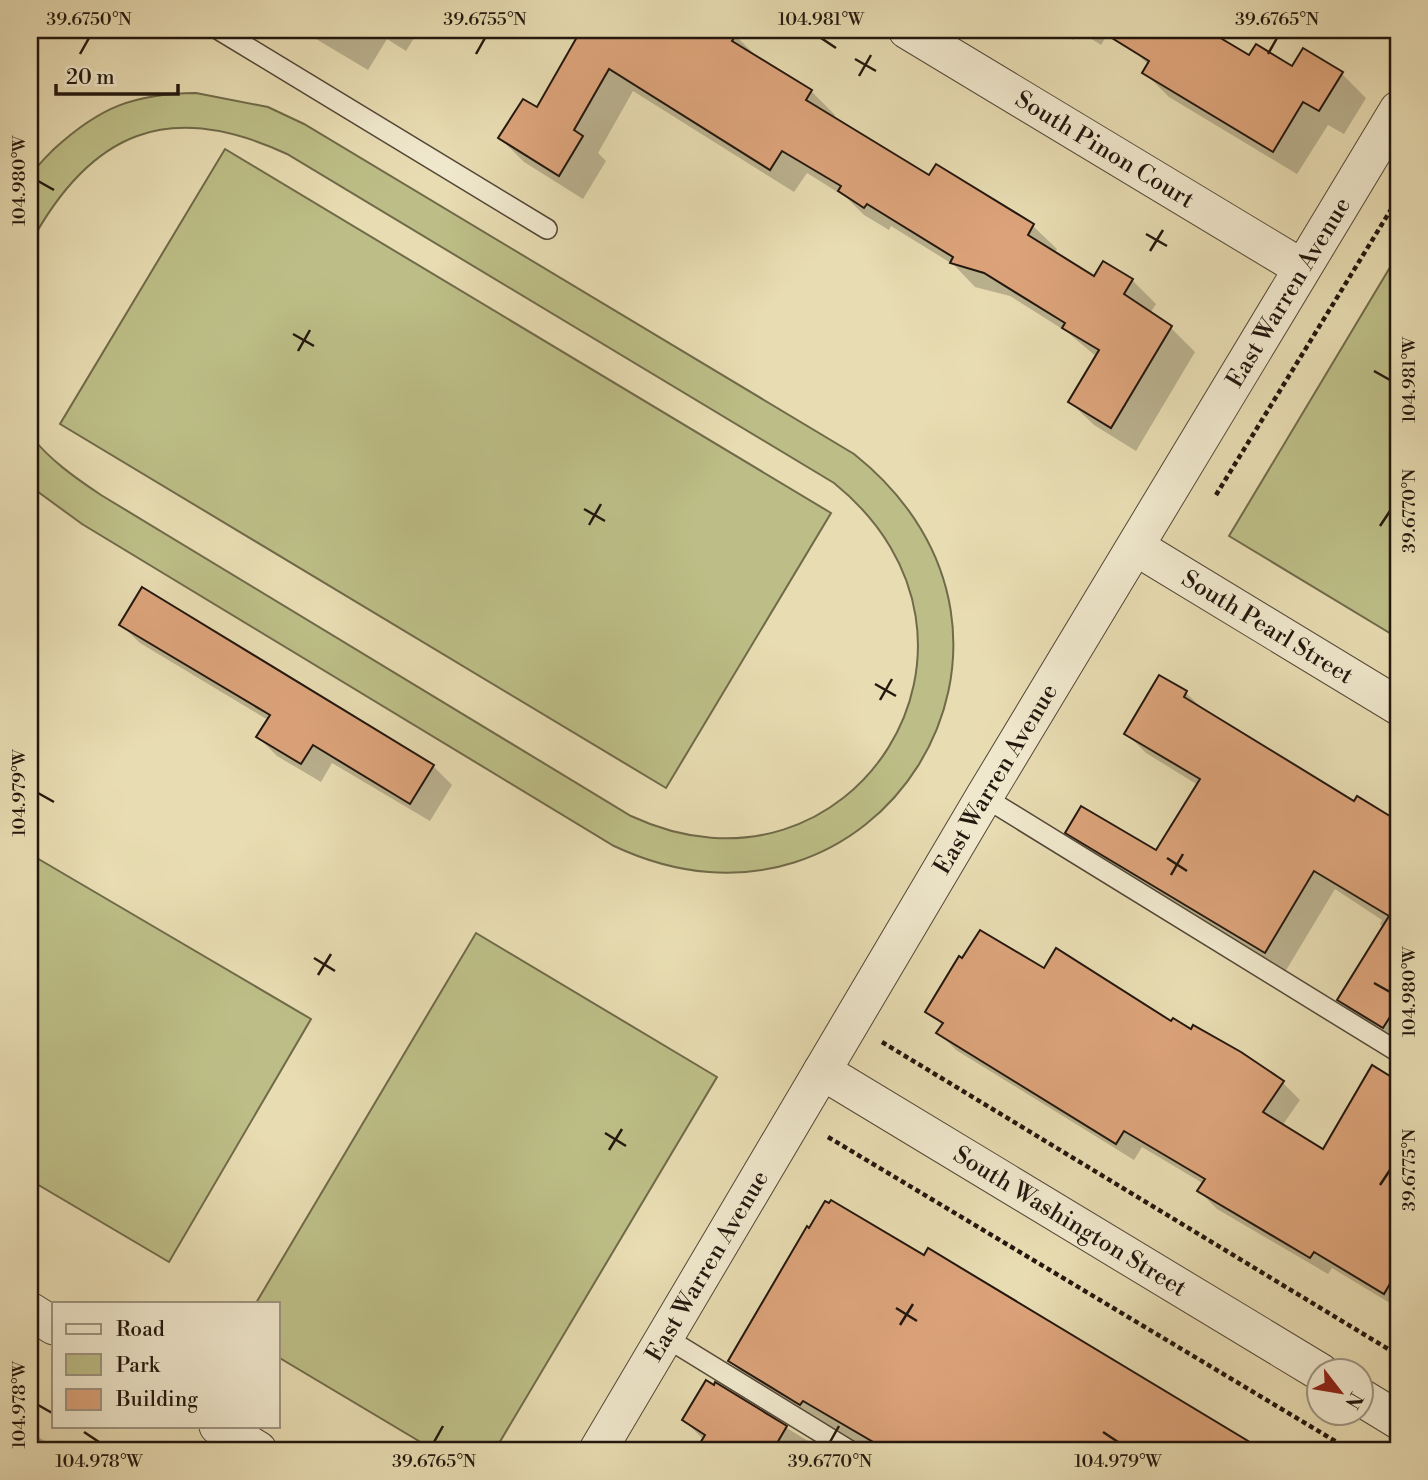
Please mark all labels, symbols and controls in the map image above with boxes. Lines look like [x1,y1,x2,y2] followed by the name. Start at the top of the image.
[46,8,132,31] text: 39.6750°N
[443,8,527,31] text: 39.6755°N
[778,8,865,31] text: 104.981°W
[1235,8,1320,31] text: 39.6765°N
[56,52,178,96] scale bar
[66,65,115,91] text: 20 m
[1009,85,1200,216] street label: South Pinon Court
[8,135,31,226] text: 104.980°W
[1220,192,1358,393] street label: East Warren Avenue
[1398,336,1421,423] text: 104.981°W
[1398,468,1421,553] text: 39.6770°N
[1176,564,1359,692] street label: South Pearl Street
[928,679,1065,880] street label: East Warren Avenue
[8,749,31,837] text: 104.979°W
[1398,946,1421,1037] text: 104.980°W
[1398,1128,1421,1211] text: 39.6775°N
[948,1140,1192,1304] street label: South Washington Street
[640,1165,776,1367] street label: East Warren Avenue
[52,1302,280,1428] legend
[116,1317,165,1343] text: Road
[116,1353,161,1379] text: Park
[1306,1358,1376,1428] north arrow
[8,1361,31,1449] text: 104.978°W
[115,1387,198,1413] text: Building
[1340,1388,1368,1413] text: N
[55,1450,143,1473] text: 104.978°W
[392,1450,477,1473] text: 39.6765°N
[788,1450,873,1473] text: 39.6770°N
[1074,1450,1162,1473] text: 104.979°W

